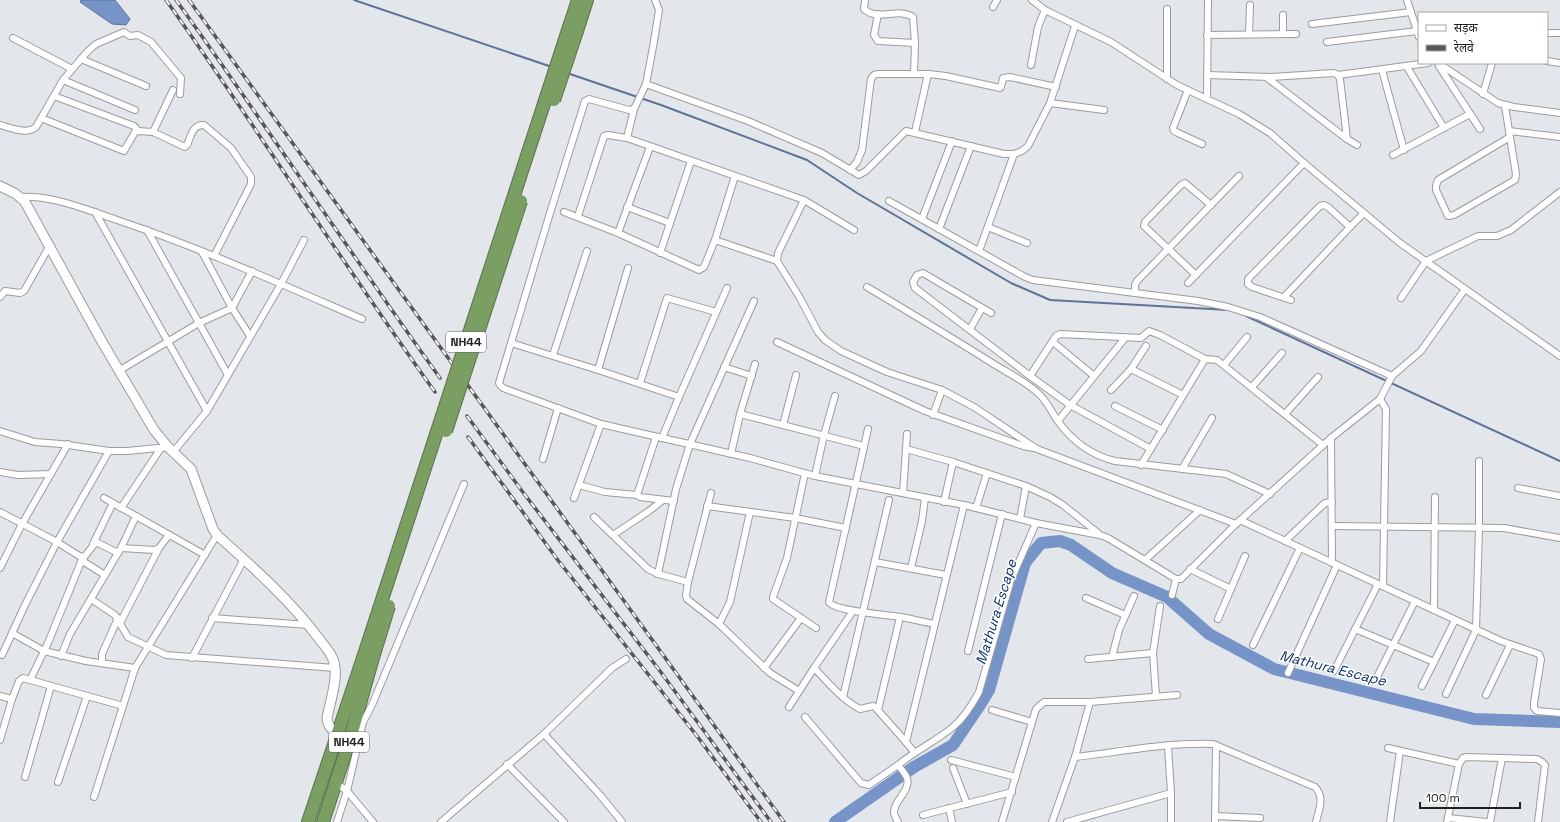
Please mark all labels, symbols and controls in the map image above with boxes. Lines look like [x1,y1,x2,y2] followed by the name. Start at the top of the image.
[1418,12,1548,64] legend
[1454,20,1479,36] text: सड़क
[1454,40,1474,56] text: रेलवे
[446,332,486,352] road number: NH44
[971,557,1021,667] water label: Mathura Escape
[1278,646,1389,690] water label: Mathura Escape
[329,732,369,752] road number: NH44
[1420,784,1520,810] scale bar
[1426,790,1460,806] text: 100 m

